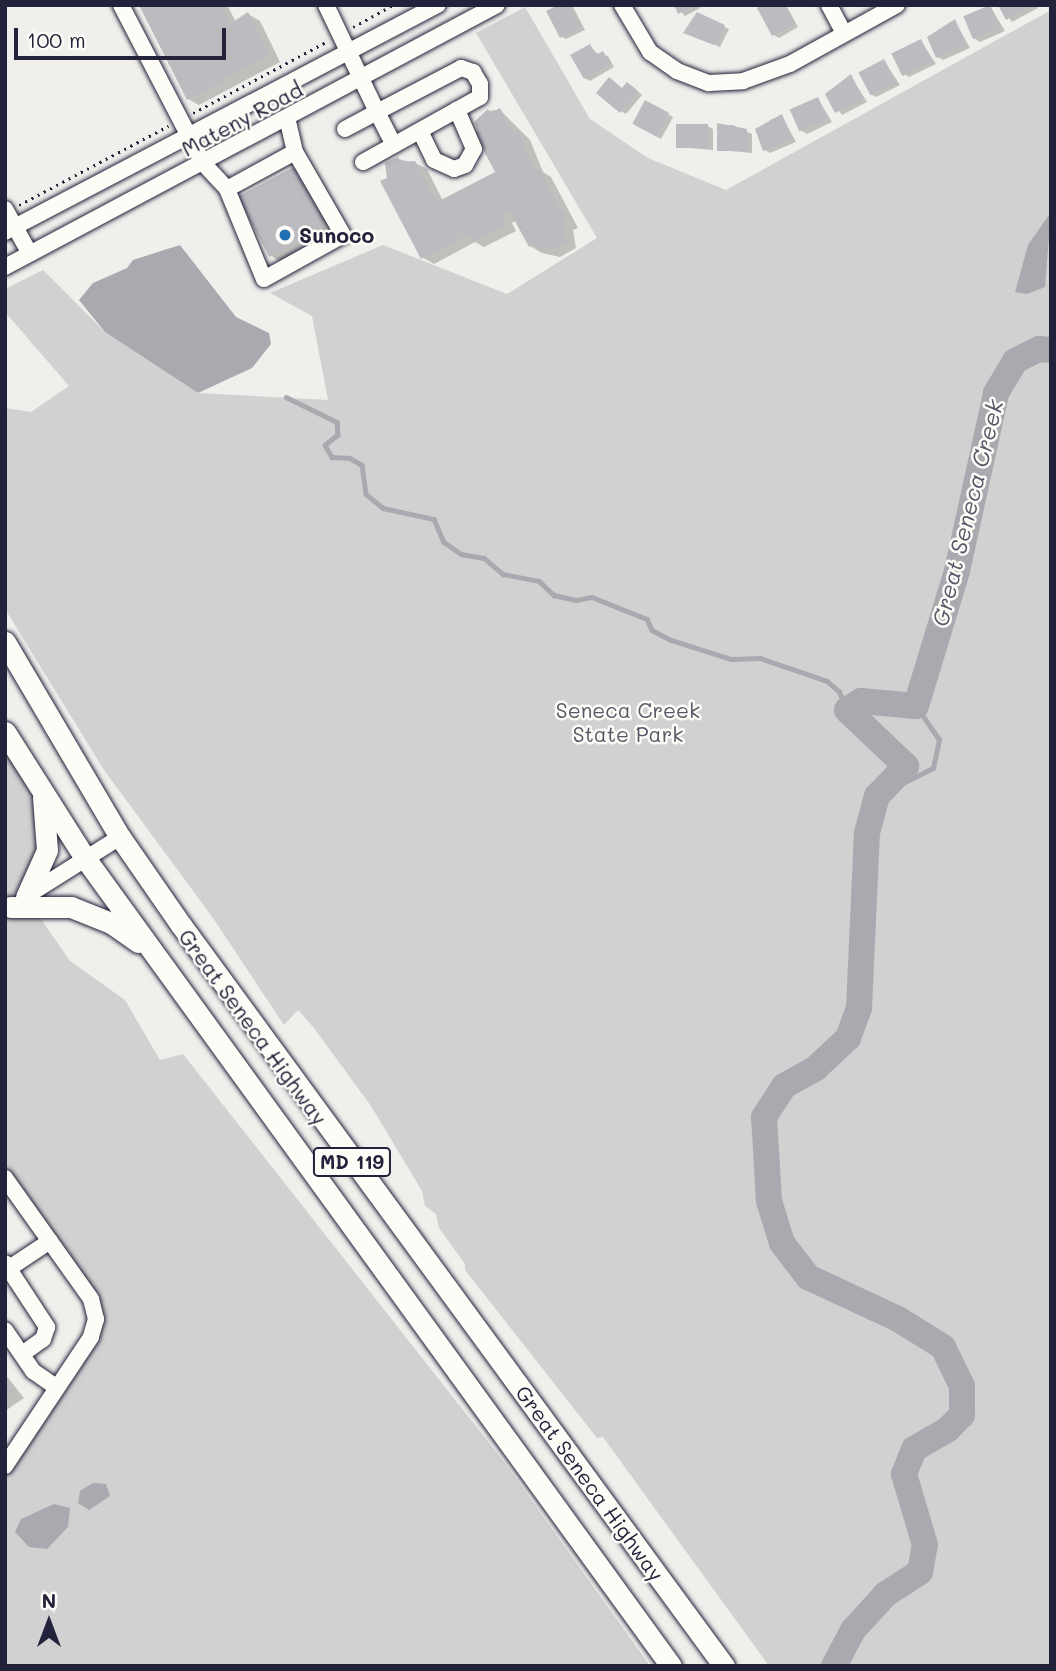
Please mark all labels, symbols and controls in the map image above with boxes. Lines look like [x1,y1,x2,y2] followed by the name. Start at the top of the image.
[18,14,229,58] scale bar
[27,26,86,53] text: 100 m
[177,76,307,162] street label: Mateny Road
[299,222,374,248] place label: Sunoco
[277,227,293,243] marker: Sunoco
[925,397,1009,629] water label: Great Seneca Creek
[556,697,700,747] park label: Seneca Creek State Park
[174,924,332,1130] street label: Great Seneca Highway
[312,1146,392,1178] road number: MD 119
[511,1380,669,1586] street label: Great Seneca Highway
[14,1587,84,1657] north arrow
[42,1588,56,1613] text: N

